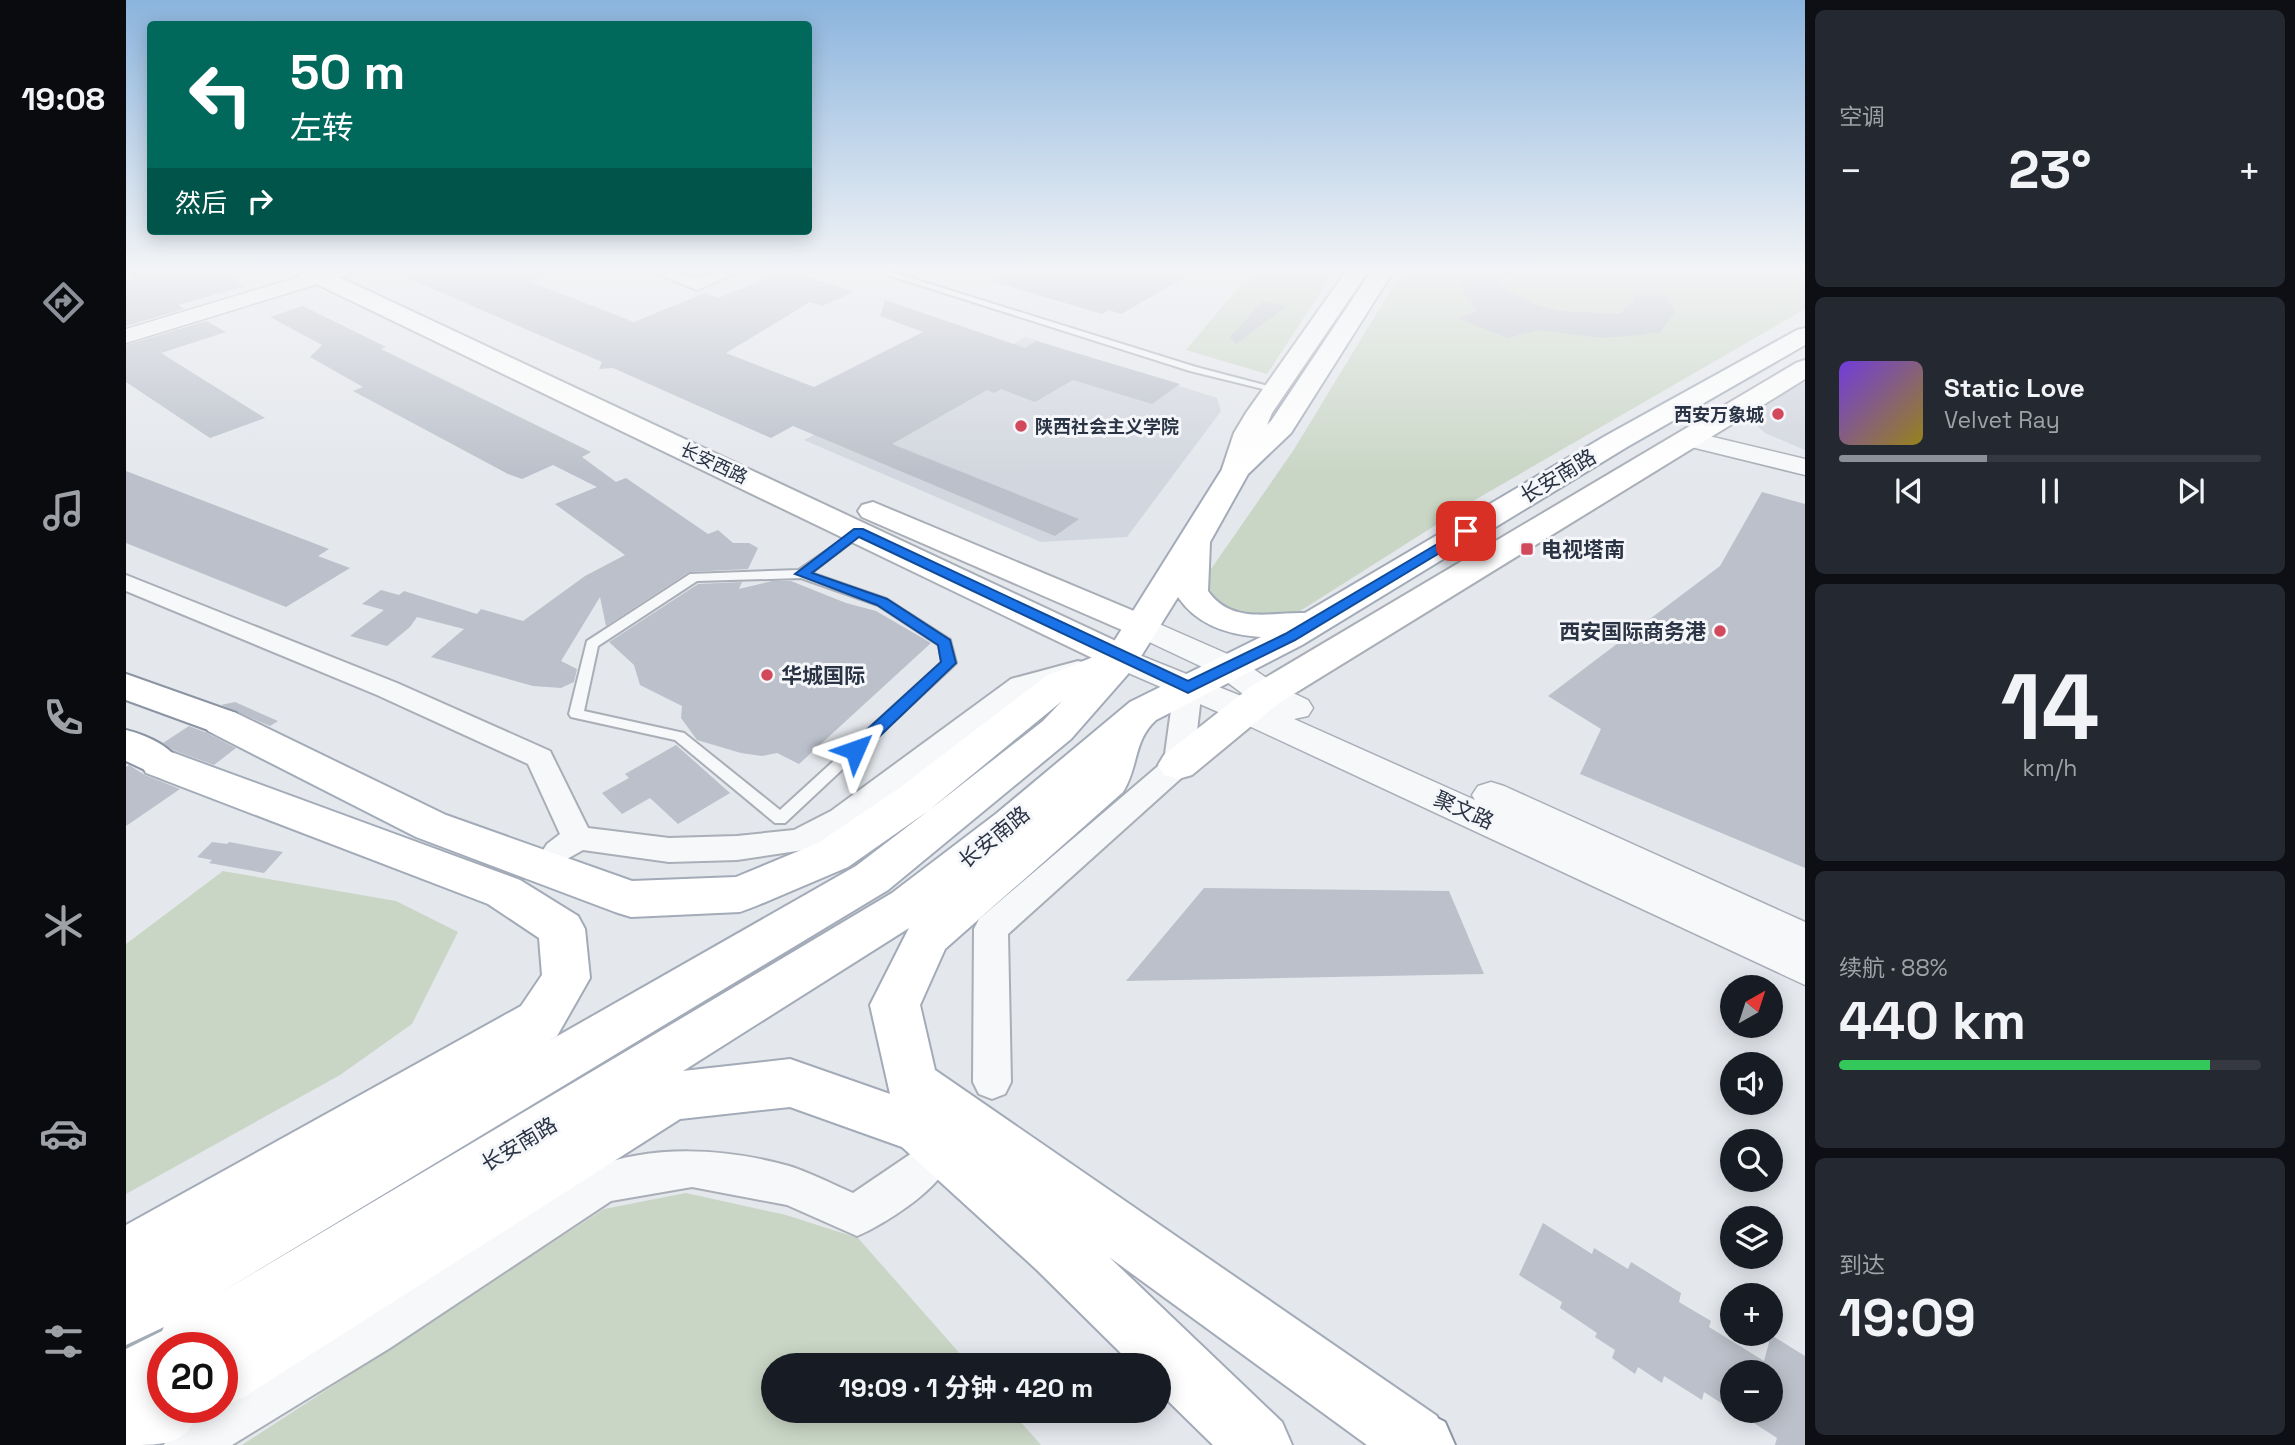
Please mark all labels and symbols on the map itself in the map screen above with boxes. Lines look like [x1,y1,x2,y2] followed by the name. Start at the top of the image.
[1674,403,1764,426] place label: 西安万象城
[1770,406,1786,422] marker: 西安万象城
[1035,415,1179,438] place label: 陕西社会主义学院
[1013,418,1029,434] marker: 陕西社会主义学院
[677,437,751,489] street label: 长安西路
[1515,443,1601,509] street label: 长安南路
[1436,501,1496,561] pin
[1541,536,1625,563] place label: 电视塔南
[1519,541,1535,557] marker: 电视塔南
[1559,618,1706,645] place label: 西安国际商务港
[1712,623,1728,639] marker: 西安国际商务港
[781,662,865,689] place label: 华城国际
[759,667,775,683] marker: 华城国际
[818,713,892,787] position arrow
[1430,785,1498,835] street label: 聚文路
[953,800,1035,874] street label: 长安南路
[1720,975,1783,1038] north arrow
[476,1111,562,1177] street label: 长安南路
[147,1332,238,1423] speed limit sign: 20

